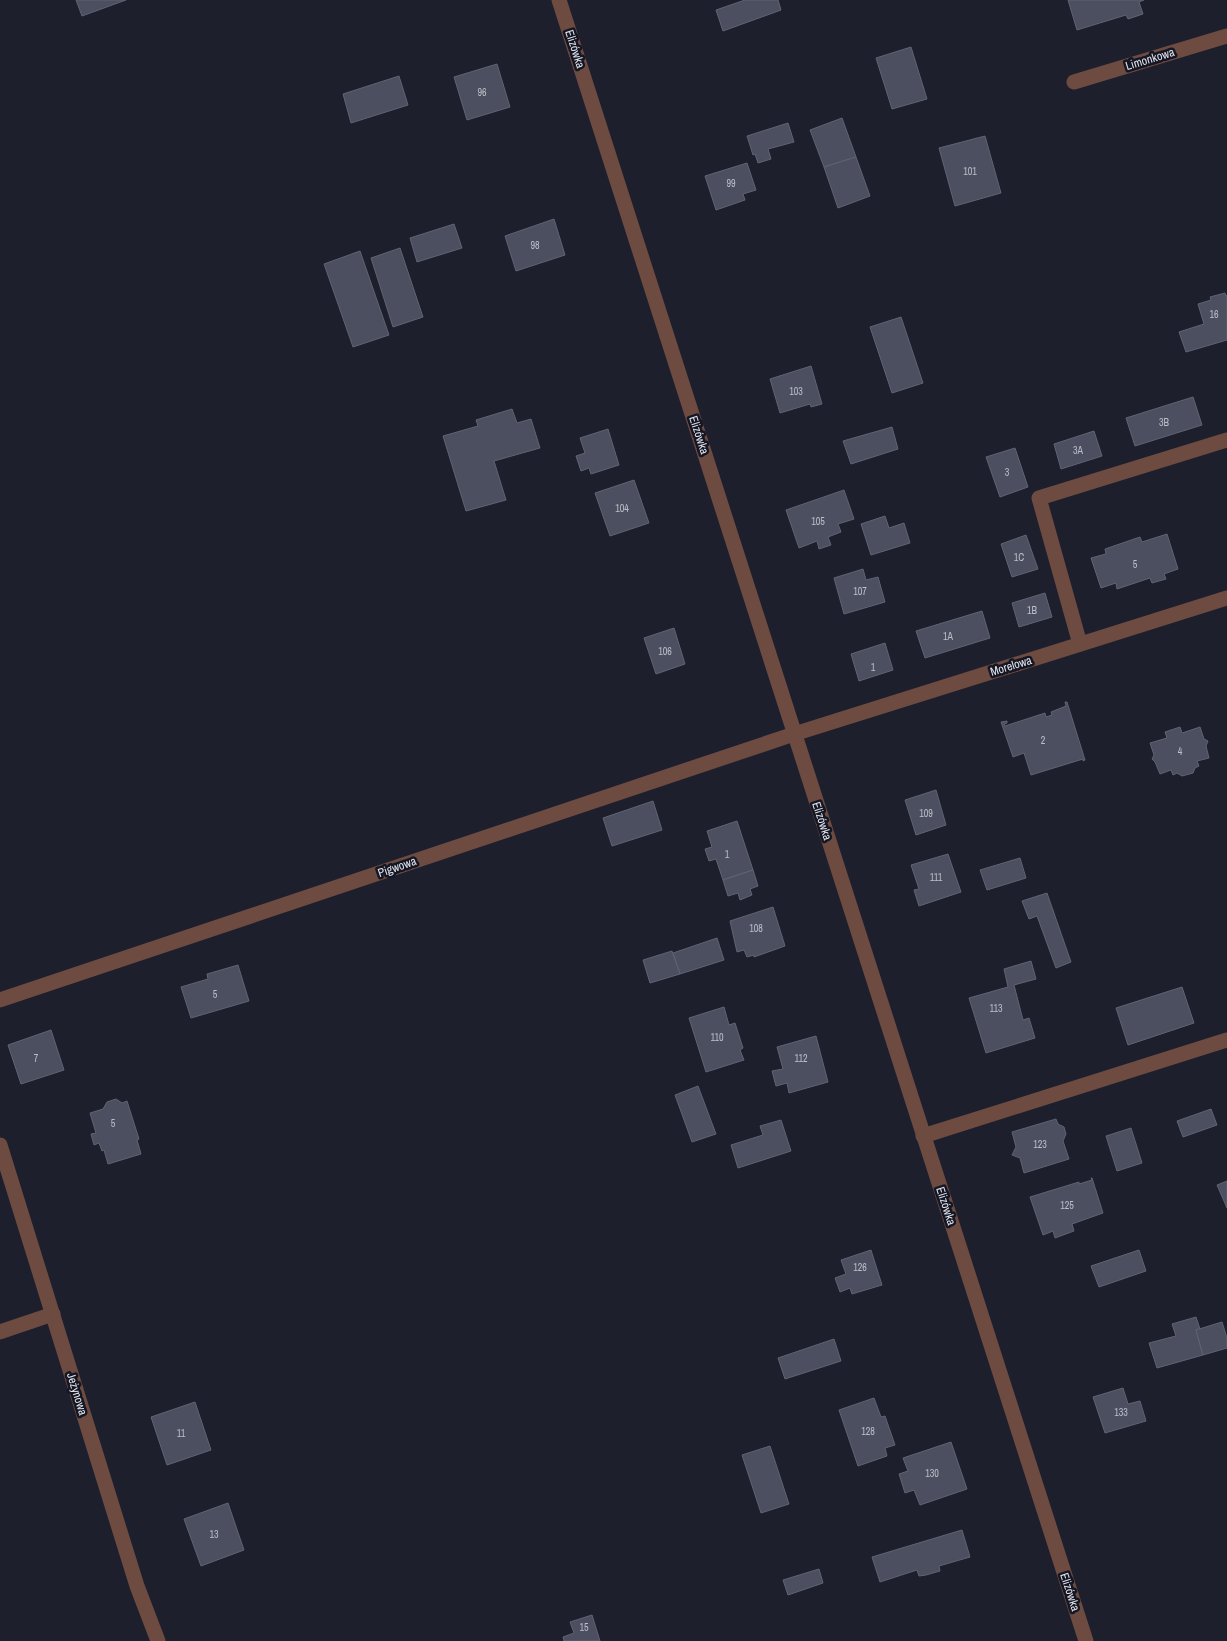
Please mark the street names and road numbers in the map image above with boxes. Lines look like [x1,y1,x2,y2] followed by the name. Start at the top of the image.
[561,28,589,71] street label: Elizówka
[1124,44,1177,74] street label: Limonkowa
[685,414,713,457] street label: Elizówka
[988,652,1034,680] street label: Morelowa
[808,800,836,843] street label: Elizówka
[376,853,419,881] street label: Pigwowa
[932,1185,960,1228] street label: Elizówka
[63,1371,91,1418] street label: Jeżynowa
[1056,1571,1084,1614] street label: Elizówka

